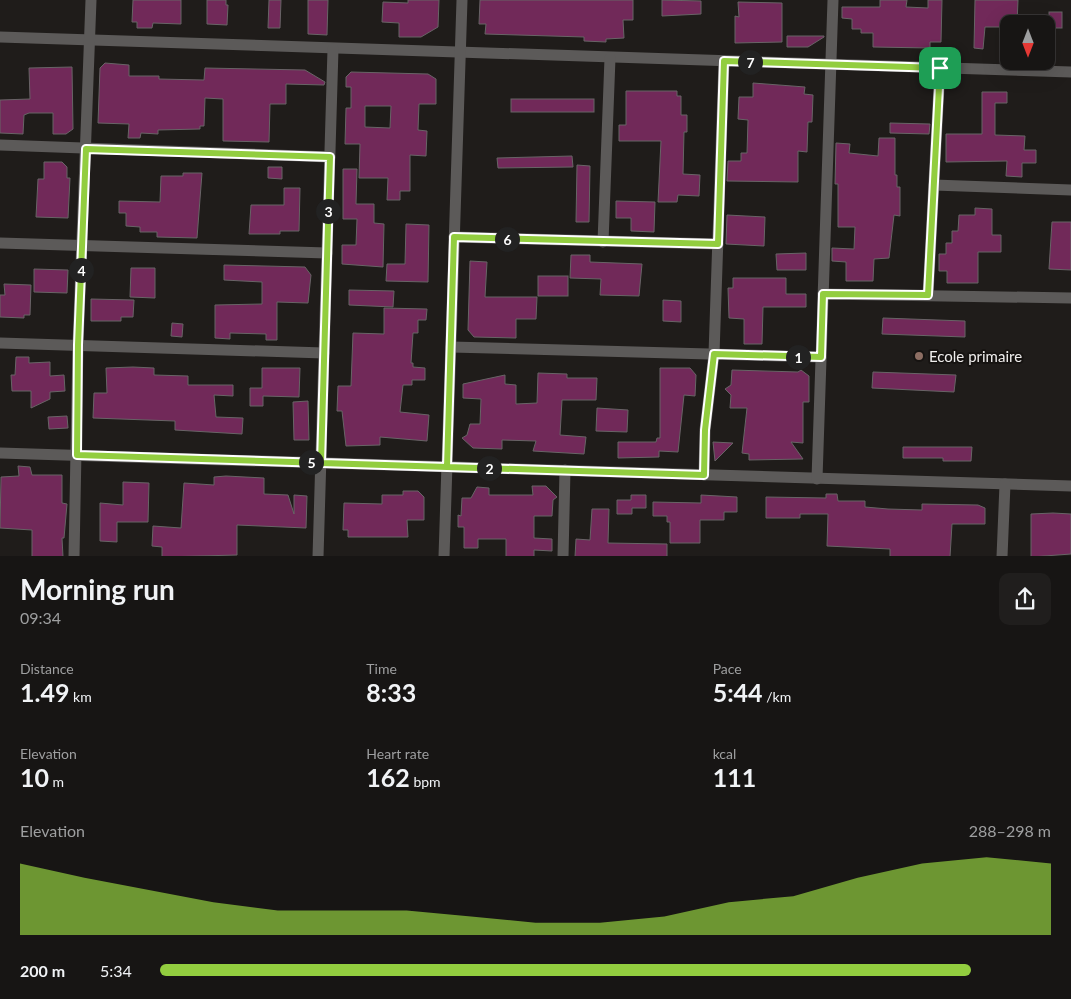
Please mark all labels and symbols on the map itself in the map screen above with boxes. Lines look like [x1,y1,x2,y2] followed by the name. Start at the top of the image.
[1000,15,1055,70] north arrow
[919,47,961,89] pin
[738,50,762,74] pin: 7
[316,198,340,224] pin: 3
[494,226,520,252] pin: 6
[68,258,94,282] pin: 4
[786,344,810,370] pin: 1
[929,347,1022,365] place label: Ecole primaire
[913,350,925,362] marker: Ecole primaire
[298,450,324,474] pin: 5
[476,456,502,480] pin: 2

